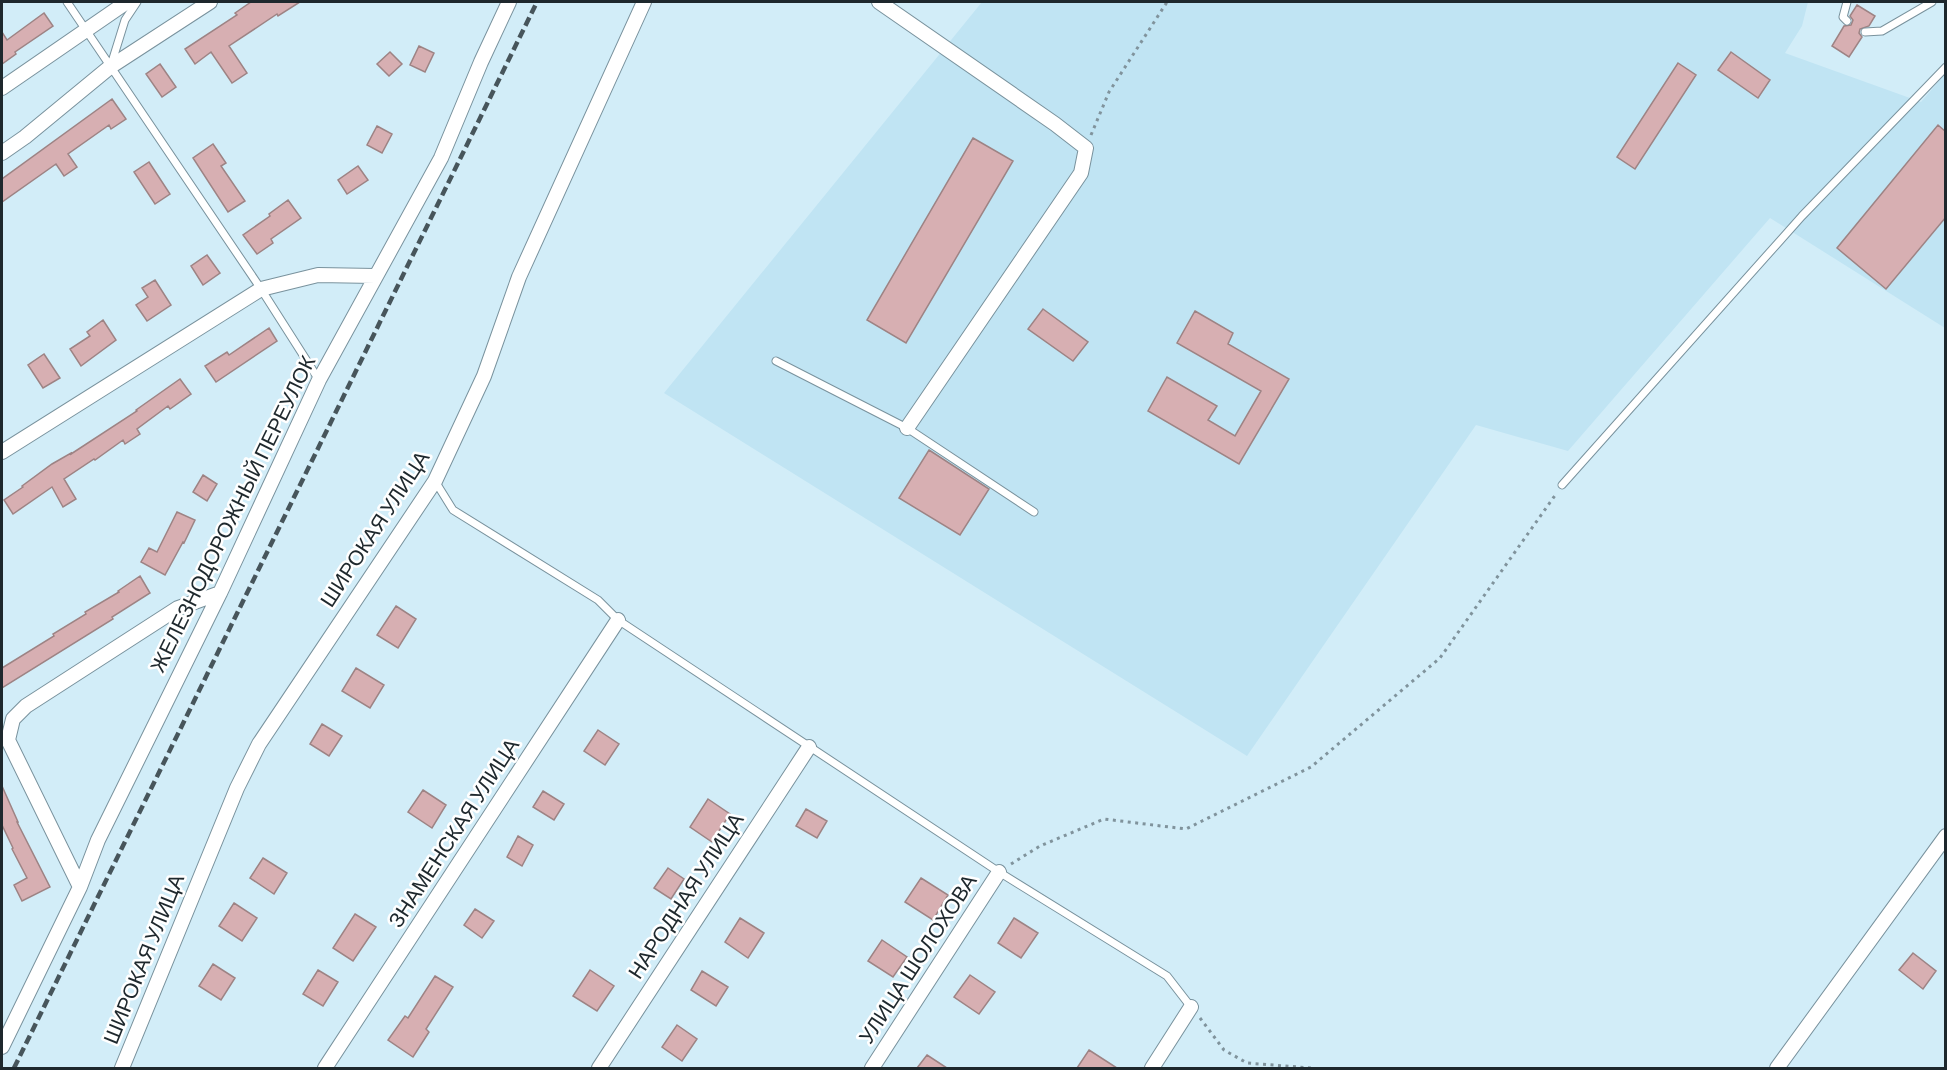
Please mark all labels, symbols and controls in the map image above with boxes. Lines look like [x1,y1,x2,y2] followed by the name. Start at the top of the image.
[144,350,320,676] street label: ЖЕЛЕЗНОДОРОЖНЫЙ ПЕРЕУЛОК
[314,446,433,611] street label: ШИРОКАЯ УЛИЦА
[382,733,523,931] street label: ЗНАМЕНСКАЯ УЛИЦА
[622,808,748,983] street label: НАРОДНАЯ УЛИЦА
[853,869,981,1047] street label: УЛИЦА ШОЛОХОВА
[97,870,188,1047] street label: ШИРОКАЯ УЛИЦА

